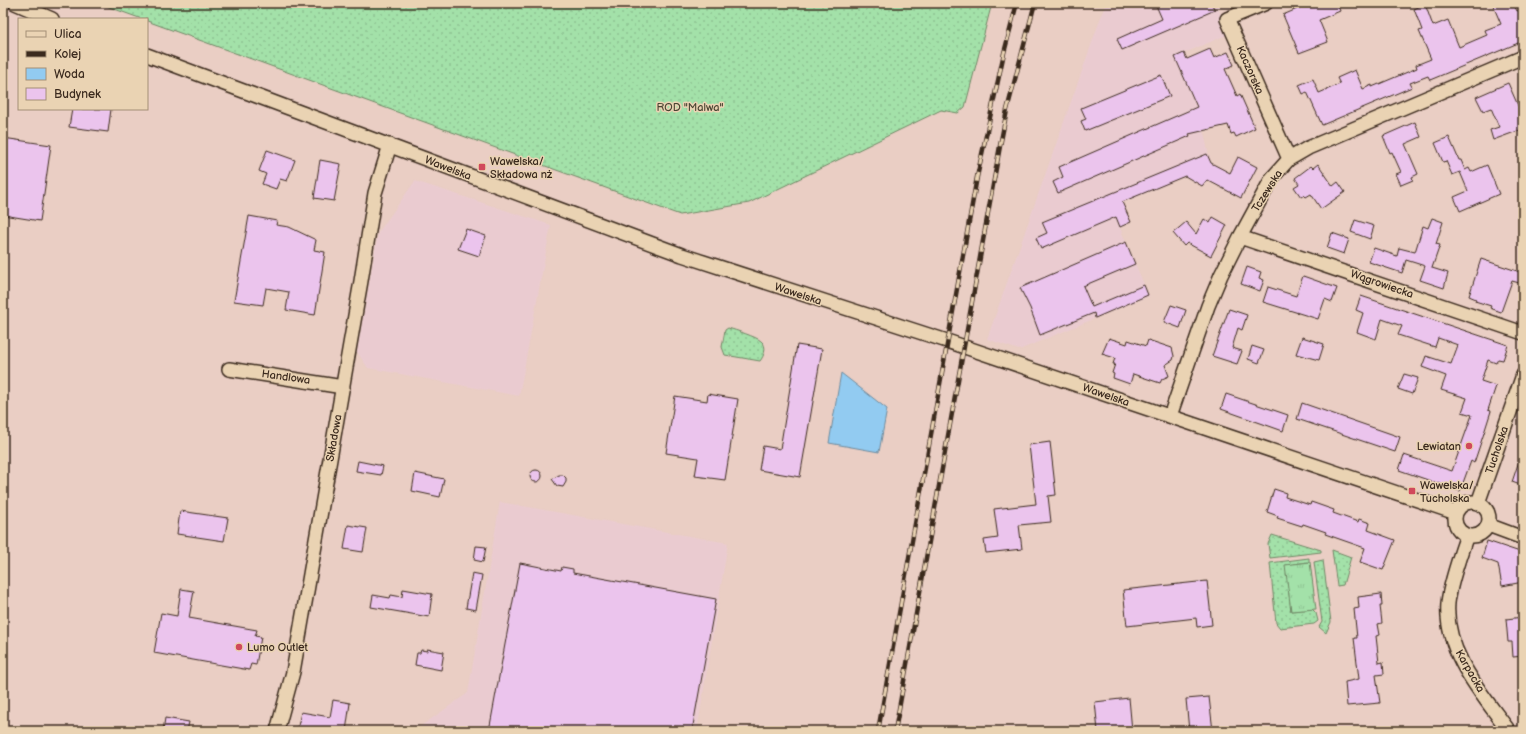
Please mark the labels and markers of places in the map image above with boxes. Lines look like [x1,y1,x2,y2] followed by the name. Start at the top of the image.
[490,155,553,181] place label: Wawelska/ Składowa nż
[477,162,487,172] marker: Wawelska/ Składowa nż
[1417,440,1461,453] place label: Lewiatan
[1464,441,1474,451] marker: Lewiatan
[1420,479,1474,505] place label: Wawelska/ Tucholska
[1407,486,1417,496] marker: Wawelska/ Tucholska
[247,641,309,654] place label: Lumo Outlet
[234,642,244,652] marker: Lumo Outlet

